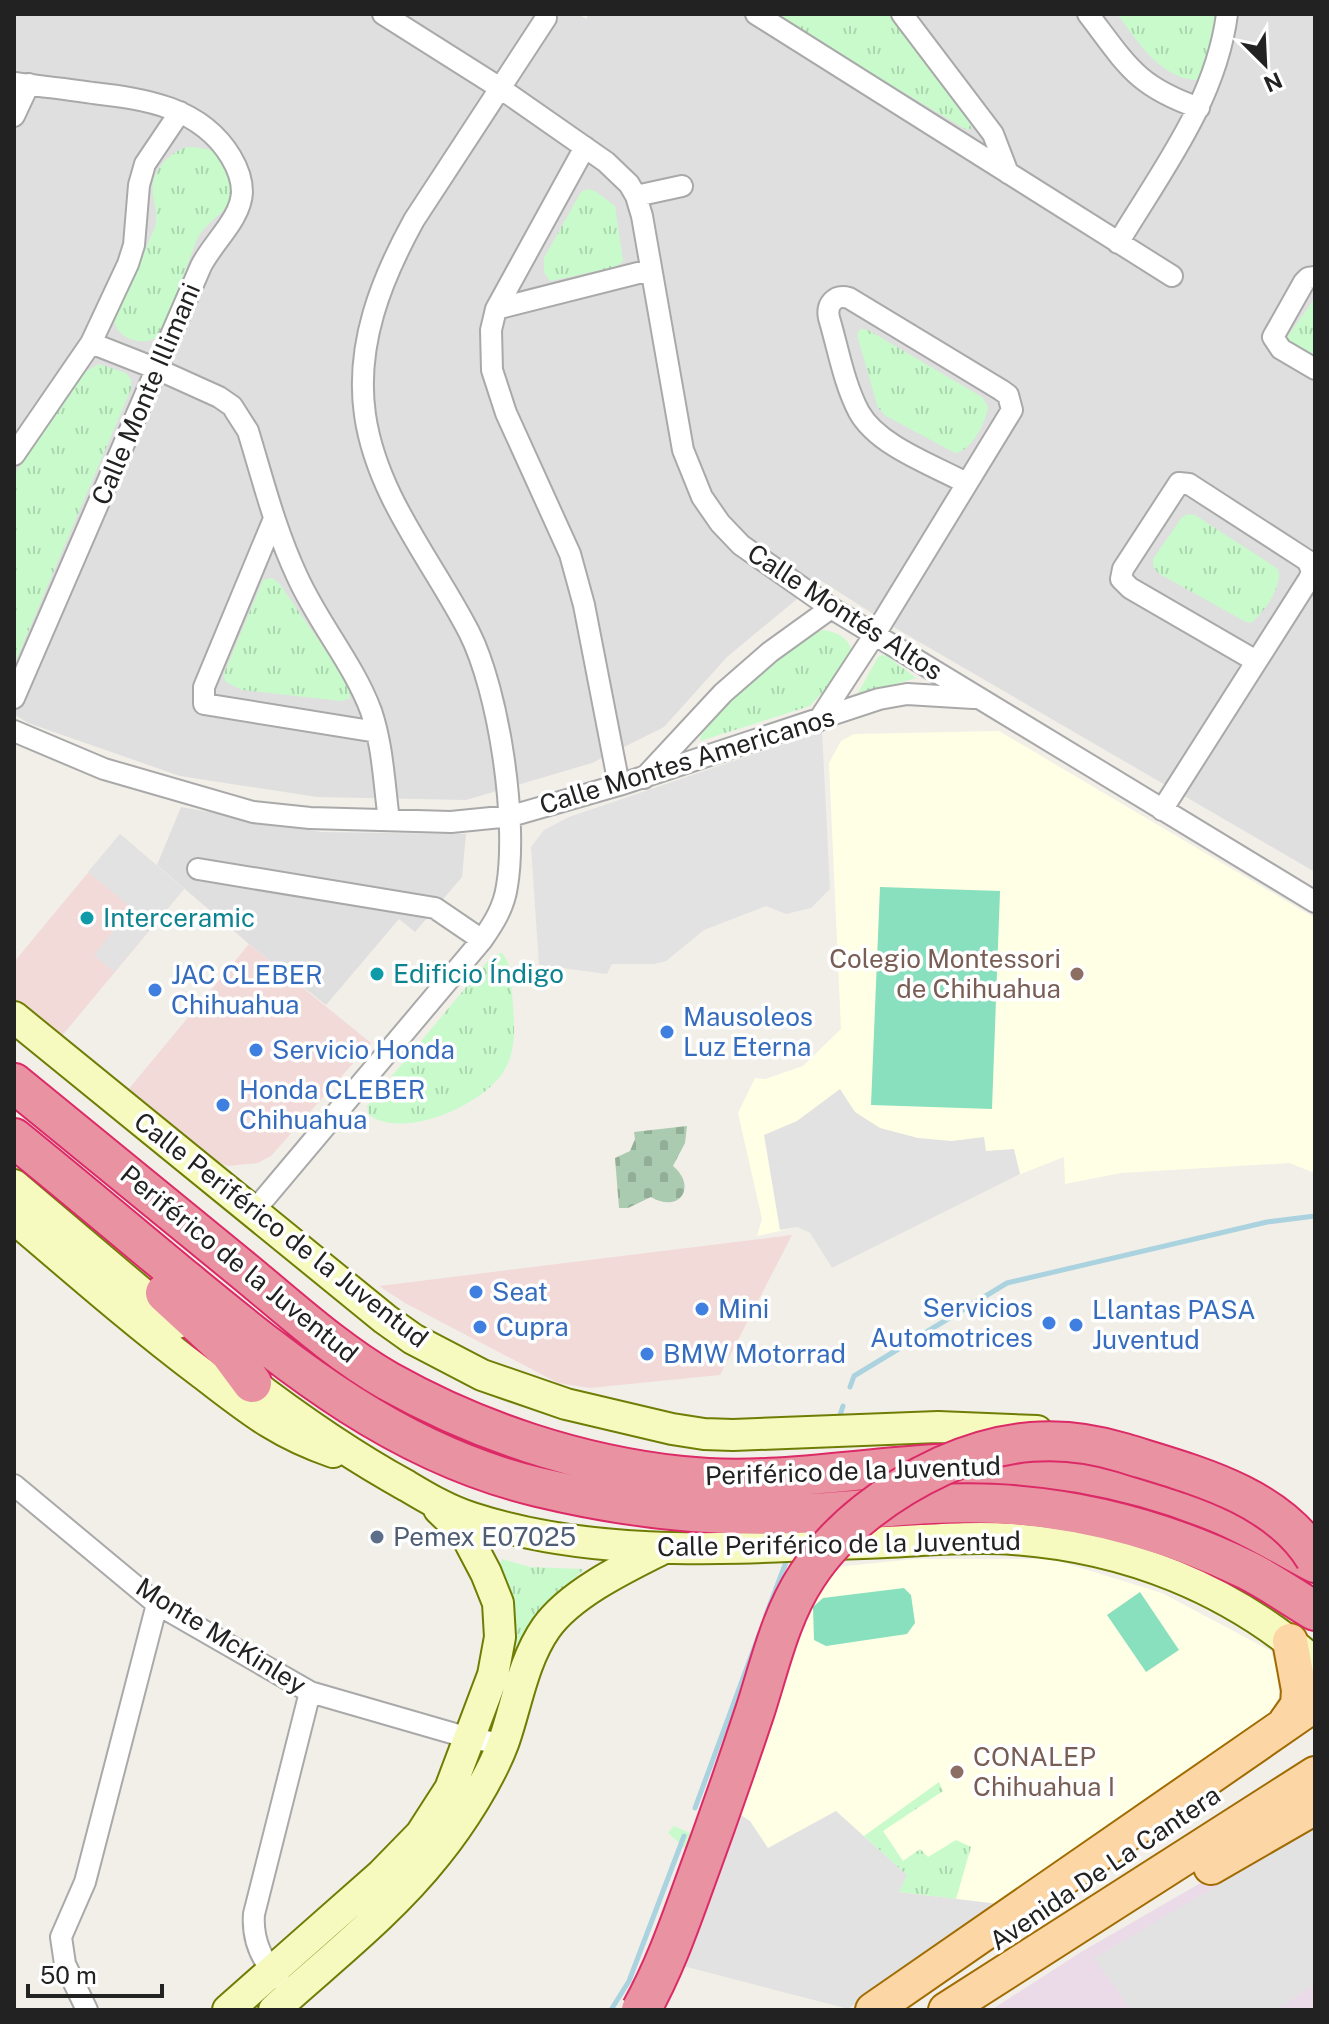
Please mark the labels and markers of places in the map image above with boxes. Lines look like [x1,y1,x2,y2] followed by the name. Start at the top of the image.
[103,902,255,933] place label: Interceramic
[78,909,96,927] marker: Interceramic
[829,943,1061,1004] place label: Colegio Montessori de Chihuahua
[393,958,564,989] place label: Edificio Índigo
[171,959,323,1020] place label: JAC CLEBER Chihuahua
[368,965,386,983] marker: Edificio Índigo
[1068,965,1086,983] marker: Colegio Montessori de Chihuahua
[146,981,164,999] marker: JAC CLEBER Chihuahua
[683,1001,813,1062] place label: Mausoleos Luz Eterna
[658,1023,676,1041] marker: Mausoleos Luz Eterna
[272,1034,455,1065] place label: Servicio Honda
[247,1041,265,1059] marker: Servicio Honda
[239,1074,425,1135] place label: Honda CLEBER Chihuahua
[214,1096,232,1114] marker: Honda CLEBER Chihuahua
[492,1276,548,1307] place label: Seat
[467,1283,485,1301] marker: Seat
[870,1292,1033,1353] place label: Servicios Automotrices
[718,1293,769,1324] place label: Mini
[1092,1294,1256,1355] place label: Llantas PASA Juventud
[693,1300,711,1318] marker: Mini
[496,1311,569,1342] place label: Cupra
[1040,1314,1058,1332] marker: Servicios Automotrices
[1067,1316,1085,1334] marker: Llantas PASA Juventud
[471,1318,489,1336] marker: Cupra
[663,1338,846,1369] place label: BMW Motorrad
[638,1345,656,1363] marker: BMW Motorrad
[393,1521,576,1552] place label: Pemex E07025
[368,1528,386,1546] marker: Pemex E07025
[973,1741,1115,1802] place label: CONALEP Chihuahua I
[948,1763,966,1781] marker: CONALEP Chihuahua I

